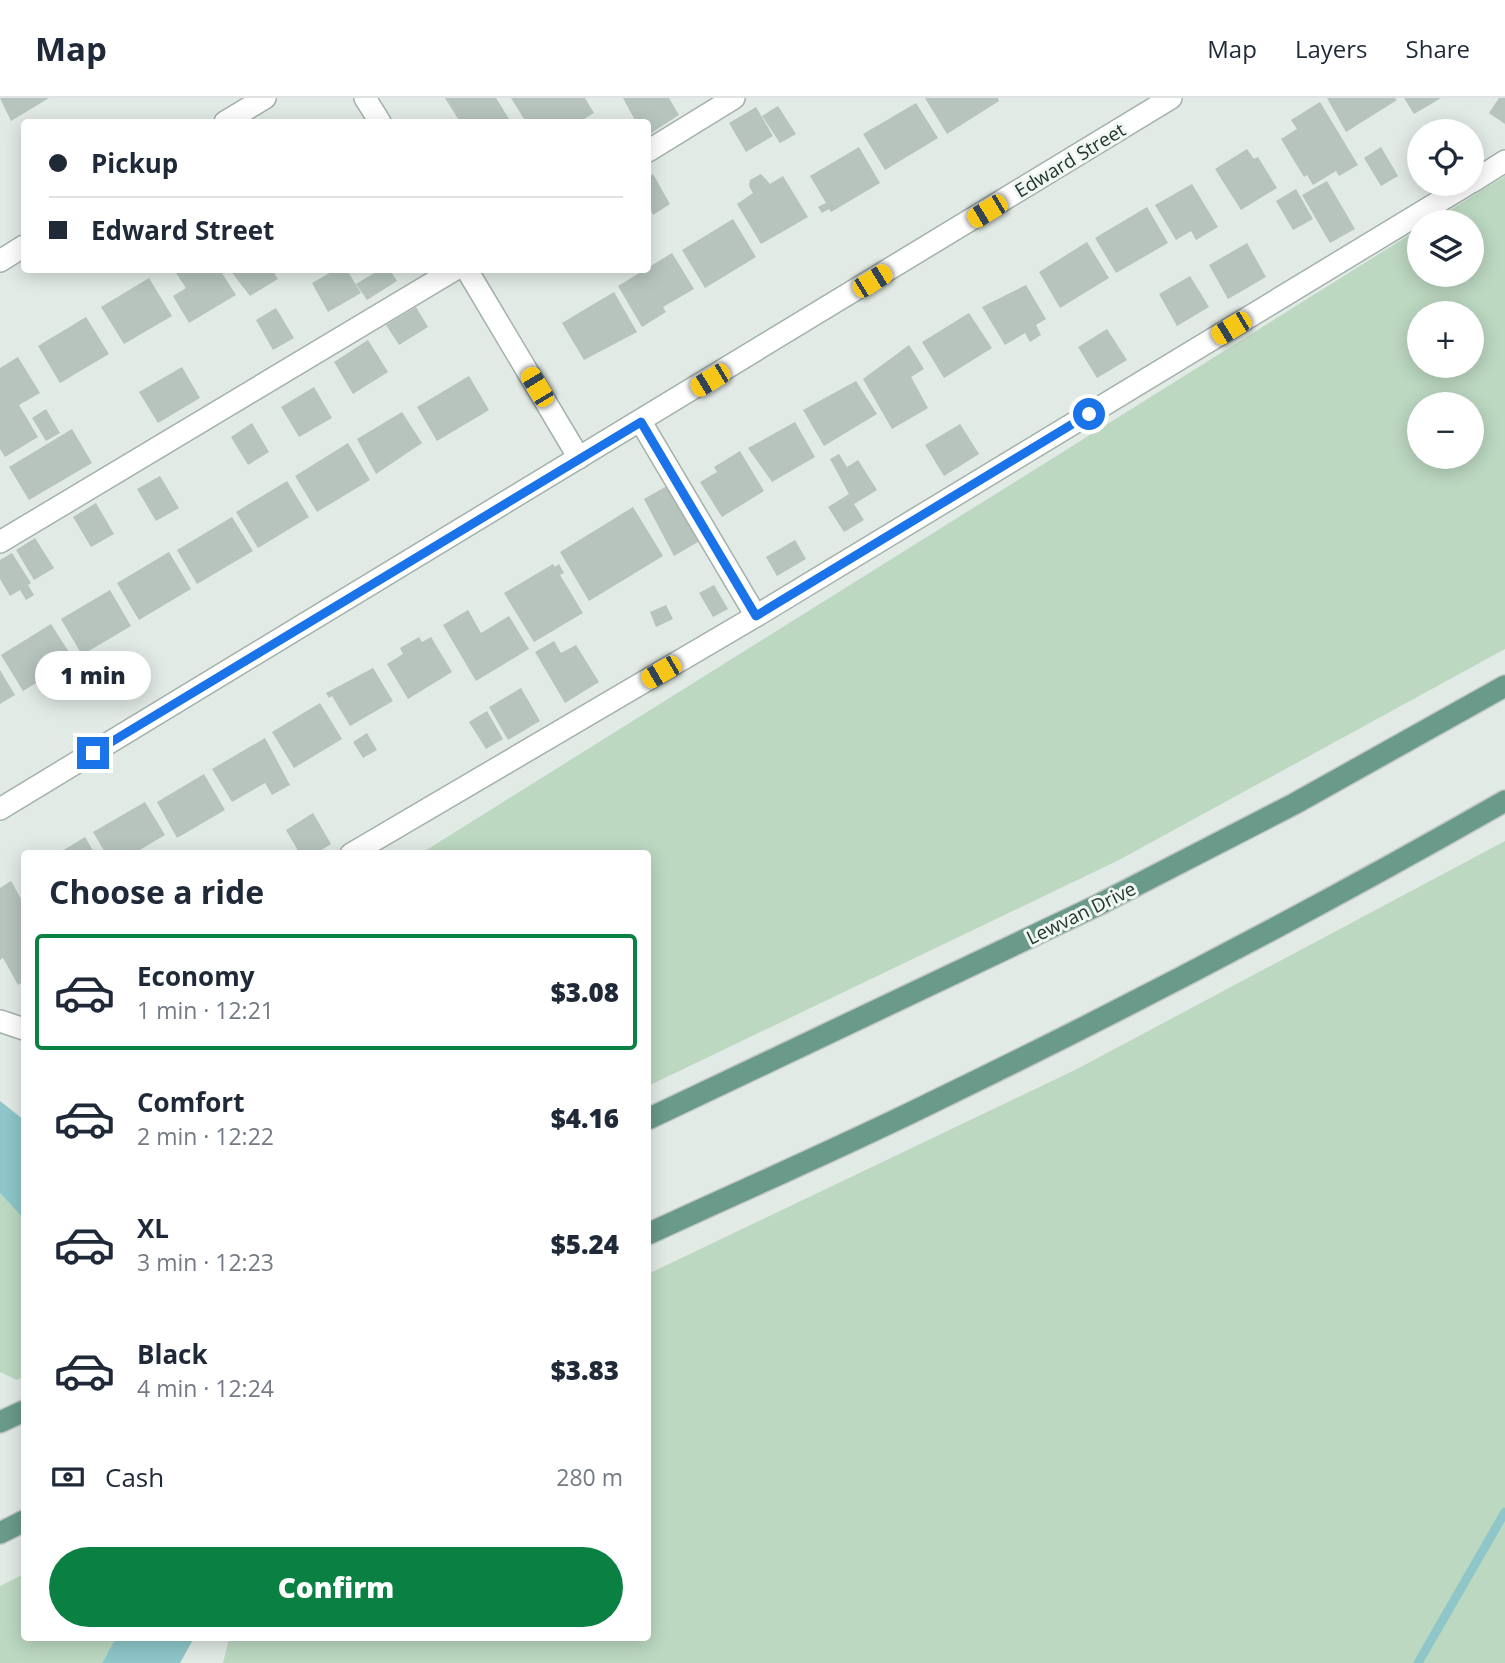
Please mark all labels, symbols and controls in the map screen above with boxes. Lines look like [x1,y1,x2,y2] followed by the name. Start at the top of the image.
[35,26,107,71] text: Map
[1207,32,1257,65] text: Map
[1295,32,1368,65] text: Layers
[1406,32,1470,65] text: Share
[1010,117,1130,203] street label: Edward Street
[1407,119,1484,469] map controls
[1407,119,1484,196] button: locate
[91,145,178,181] text: Pickup
[964,191,1011,231] car
[1407,210,1484,287] button: layers
[91,212,274,248] text: Edward Street
[849,261,896,301] car
[1407,301,1484,378] button: +
[1208,308,1255,348] car
[687,360,734,400] car
[518,364,557,410] car
[1407,392,1484,469] button: −
[1073,398,1105,430] route start
[35,652,151,700] callout: 1 min
[638,652,685,692] car
[60,659,126,691] text: 1 min
[77,737,109,769] route end
[49,870,264,913] text: Choose a ride
[1022,875,1140,951] street label: Lewvan Drive
[137,958,255,994] text: Economy
[53,961,116,1024] icon: car
[551,974,619,1010] text: $3.08
[137,994,274,1026] text: 1 min · 12:21
[137,1084,244,1120] text: Comfort
[53,1087,116,1150] icon: car
[551,1100,619,1136] text: $4.16
[137,1120,274,1152] text: 2 min · 12:22
[137,1210,169,1246] text: XL
[53,1213,116,1276] icon: car
[551,1226,619,1262] text: $5.24
[137,1246,274,1278] text: 3 min · 12:23
[137,1336,208,1372] text: Black
[53,1339,116,1402] icon: car
[551,1352,619,1388] text: $3.83
[137,1372,274,1404] text: 4 min · 12:24
[49,1458,87,1496] icon: cash
[105,1459,164,1495] text: Cash
[556,1461,623,1493] text: 280 m
[49,1547,623,1627] button: Confirm

